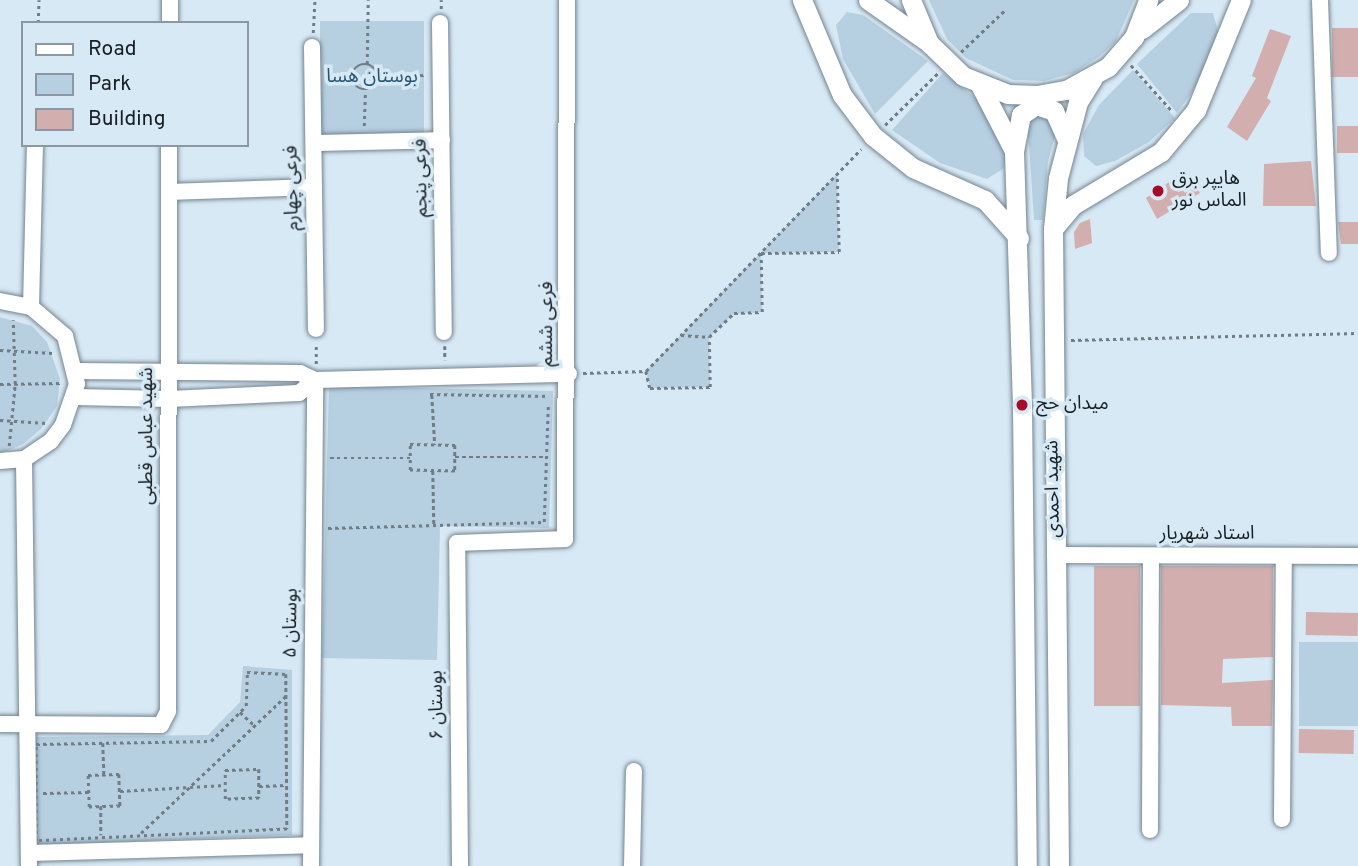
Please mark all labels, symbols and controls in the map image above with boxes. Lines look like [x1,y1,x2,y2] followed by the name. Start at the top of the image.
[21,21,248,147] legend
[88,36,137,63] text: Road
[326,67,418,89] park label: بوستان هسا
[88,71,131,98] text: Park
[88,106,166,133] text: Building
[410,139,434,217] street label: فرعی پنجم
[281,145,305,231] street label: فرعی چهارم
[1172,169,1246,213] place label: هایپر برق الماس نور
[1150,183,1166,199] marker: هایپر برق الماس نور
[537,281,559,367] street label: فرعی ششم
[137,367,159,505] street label: شهید عباس قطبی
[1036,394,1109,416] place label: میدان حج
[1014,397,1030,413] marker: میدان حج
[1042,440,1066,538] street label: شهید احمدی
[1159,524,1255,546] street label: استاد شهریار
[280,588,304,658] street label: بوستان ۵
[426,670,450,740] street label: بوستان ۶

